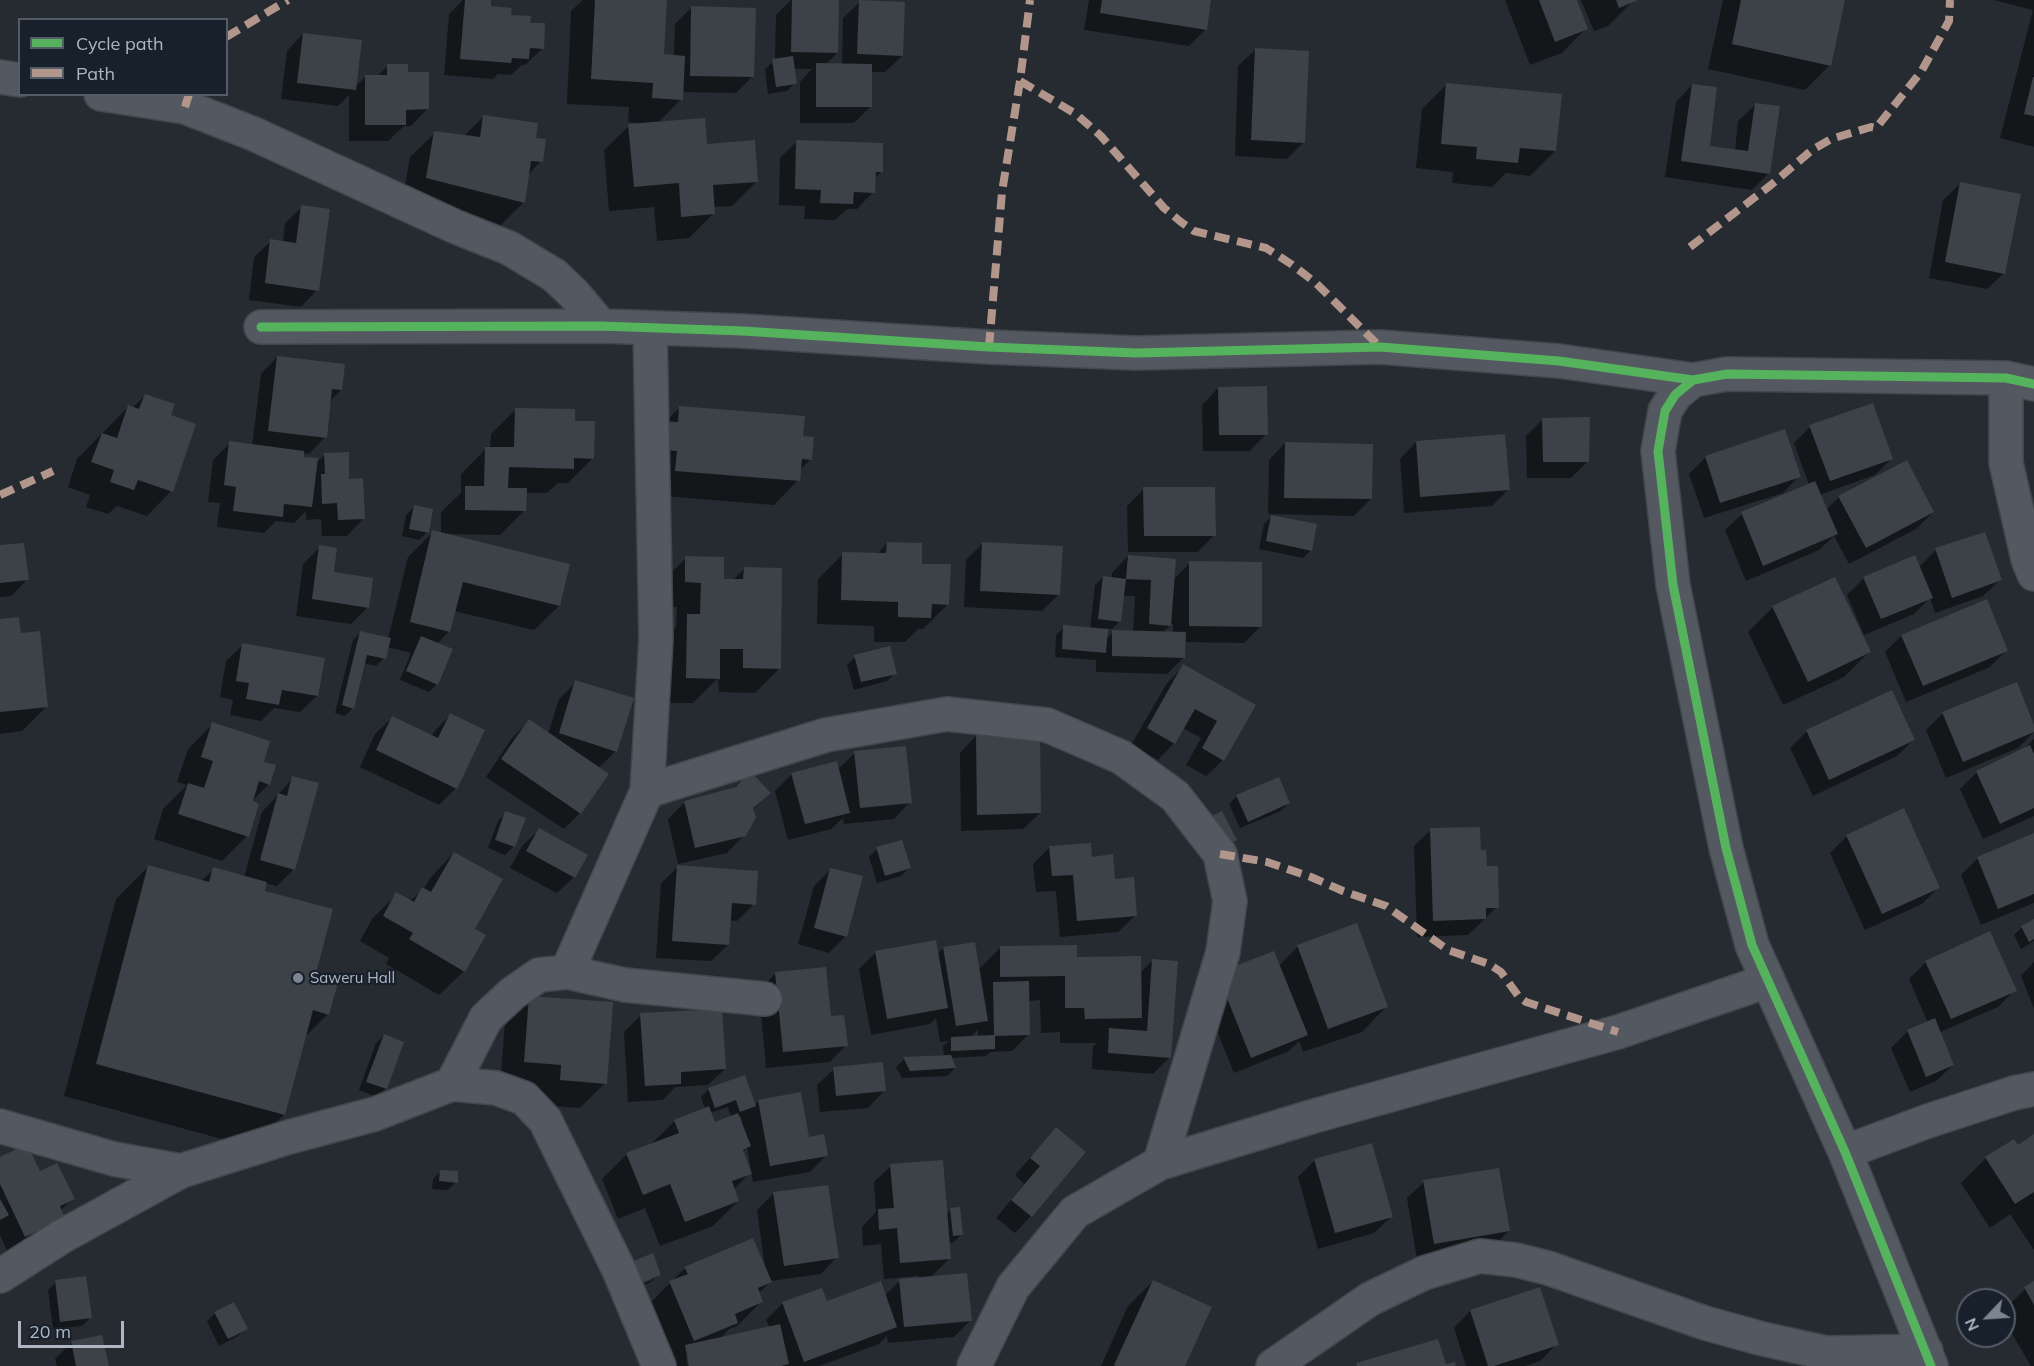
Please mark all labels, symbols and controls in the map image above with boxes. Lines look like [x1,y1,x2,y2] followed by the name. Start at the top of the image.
[18,18,228,96] legend
[76,32,163,55] text: Cycle path
[76,62,115,85] text: Path
[310,969,395,987] place label: Saweru Hall
[291,971,305,985] marker: Saweru Hall
[1956,1288,2016,1348] north arrow
[21,1309,128,1347] scale bar
[1960,1315,1983,1334] text: N
[29,1320,71,1343] text: 20 m

